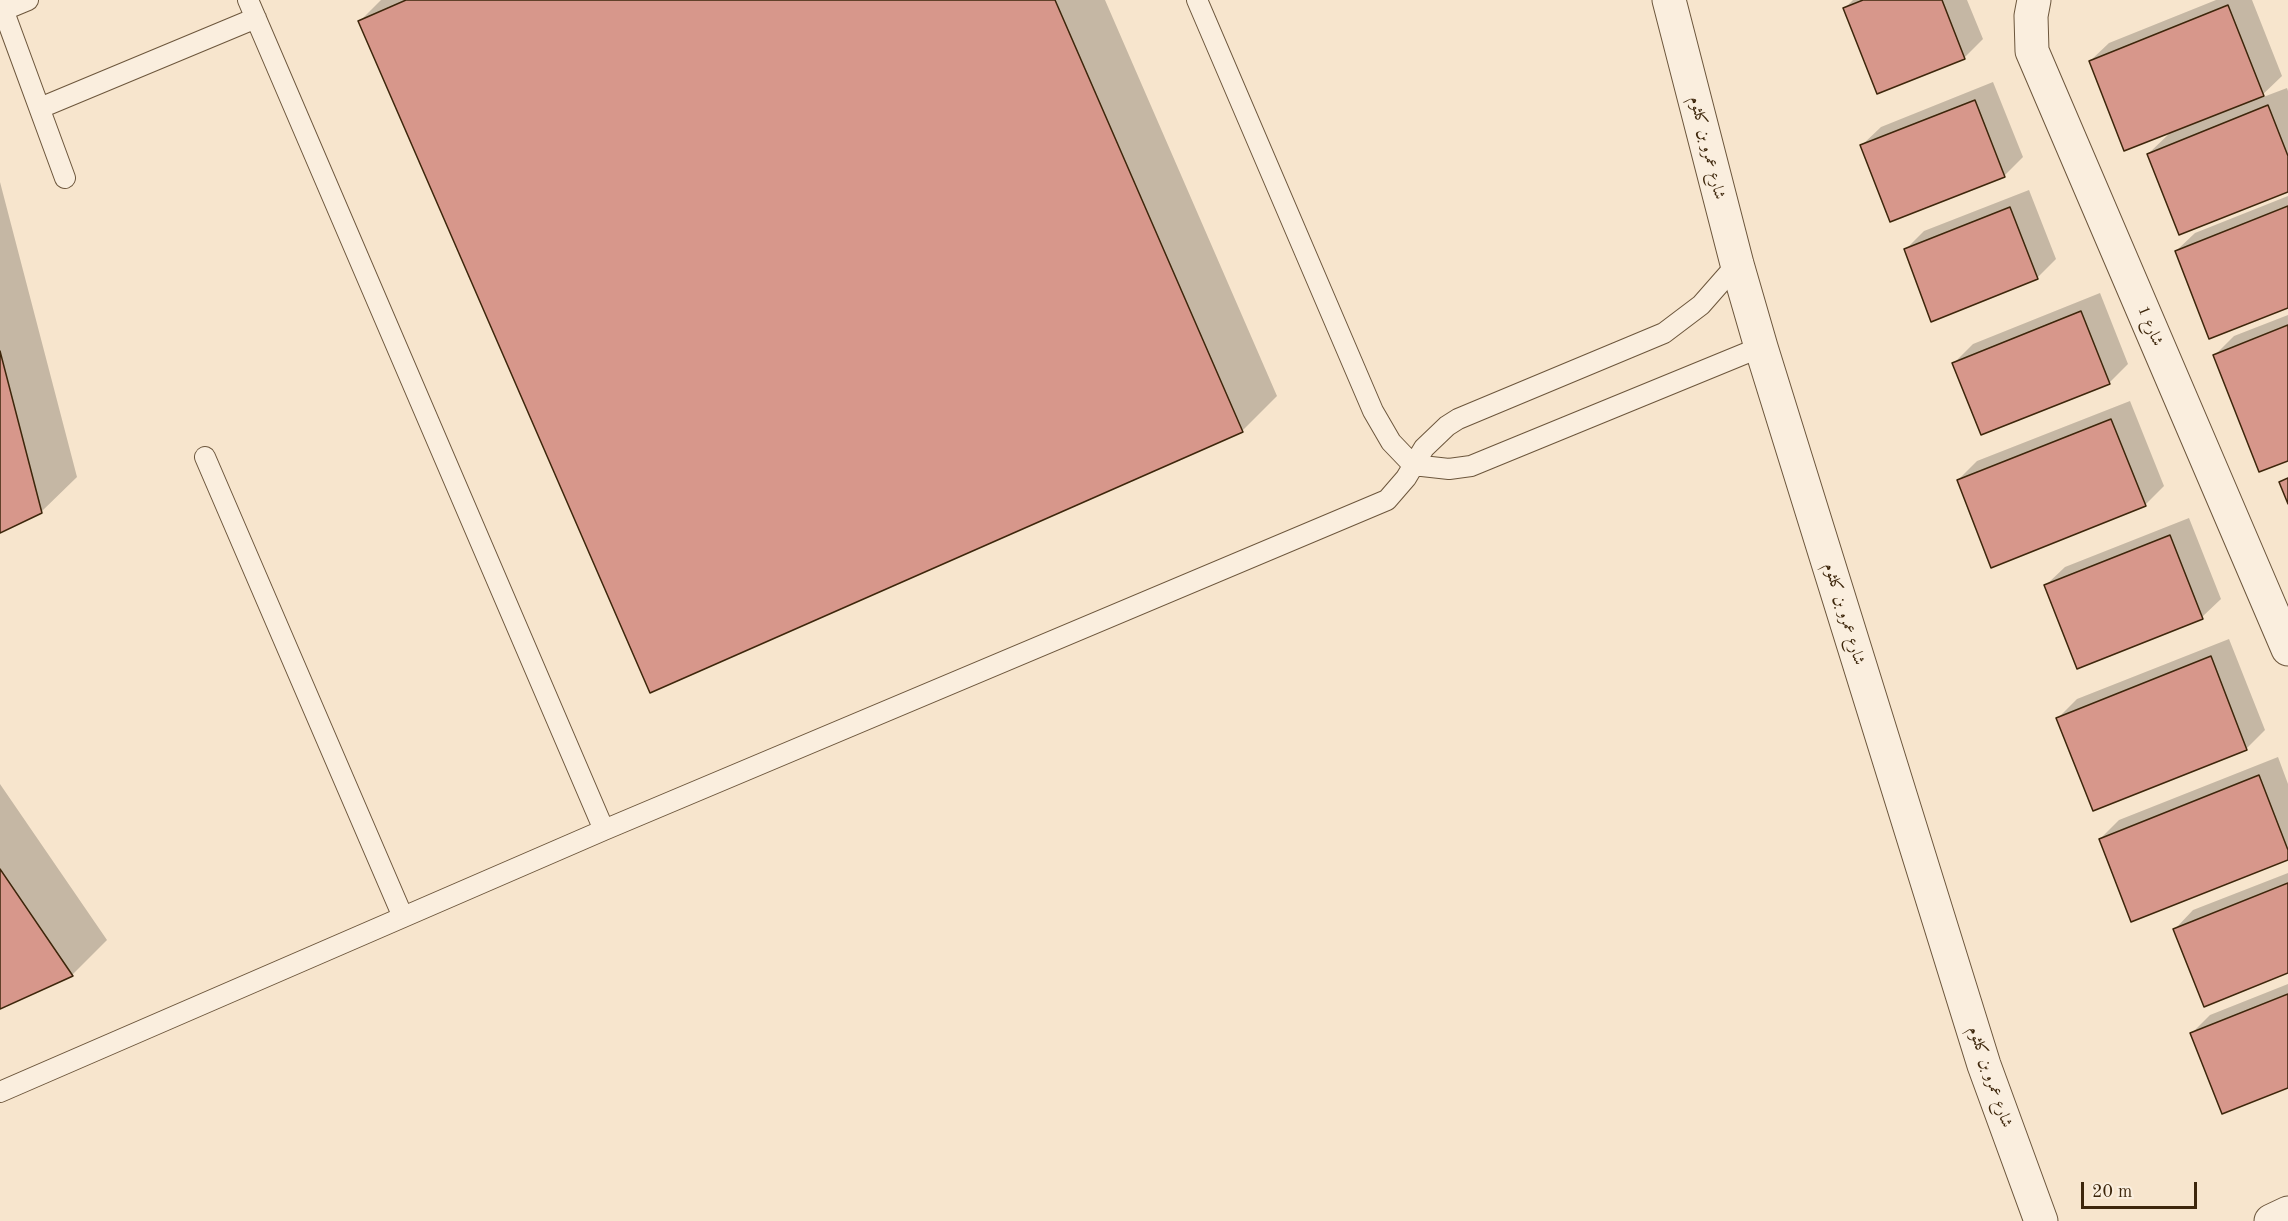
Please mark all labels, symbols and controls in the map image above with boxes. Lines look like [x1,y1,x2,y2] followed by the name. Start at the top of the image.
[1685,95,1729,201] street label: شارع عمرو بن كلثوم
[2133,303,2167,349] street label: شارع 1
[1819,561,1869,667] street label: شارع عمرو بن كلثوم
[1964,1024,2016,1130] street label: شارع عمرو بن كلثوم
[2084,1170,2200,1208] scale bar
[2092,1183,2132,1201] text: 20 m

